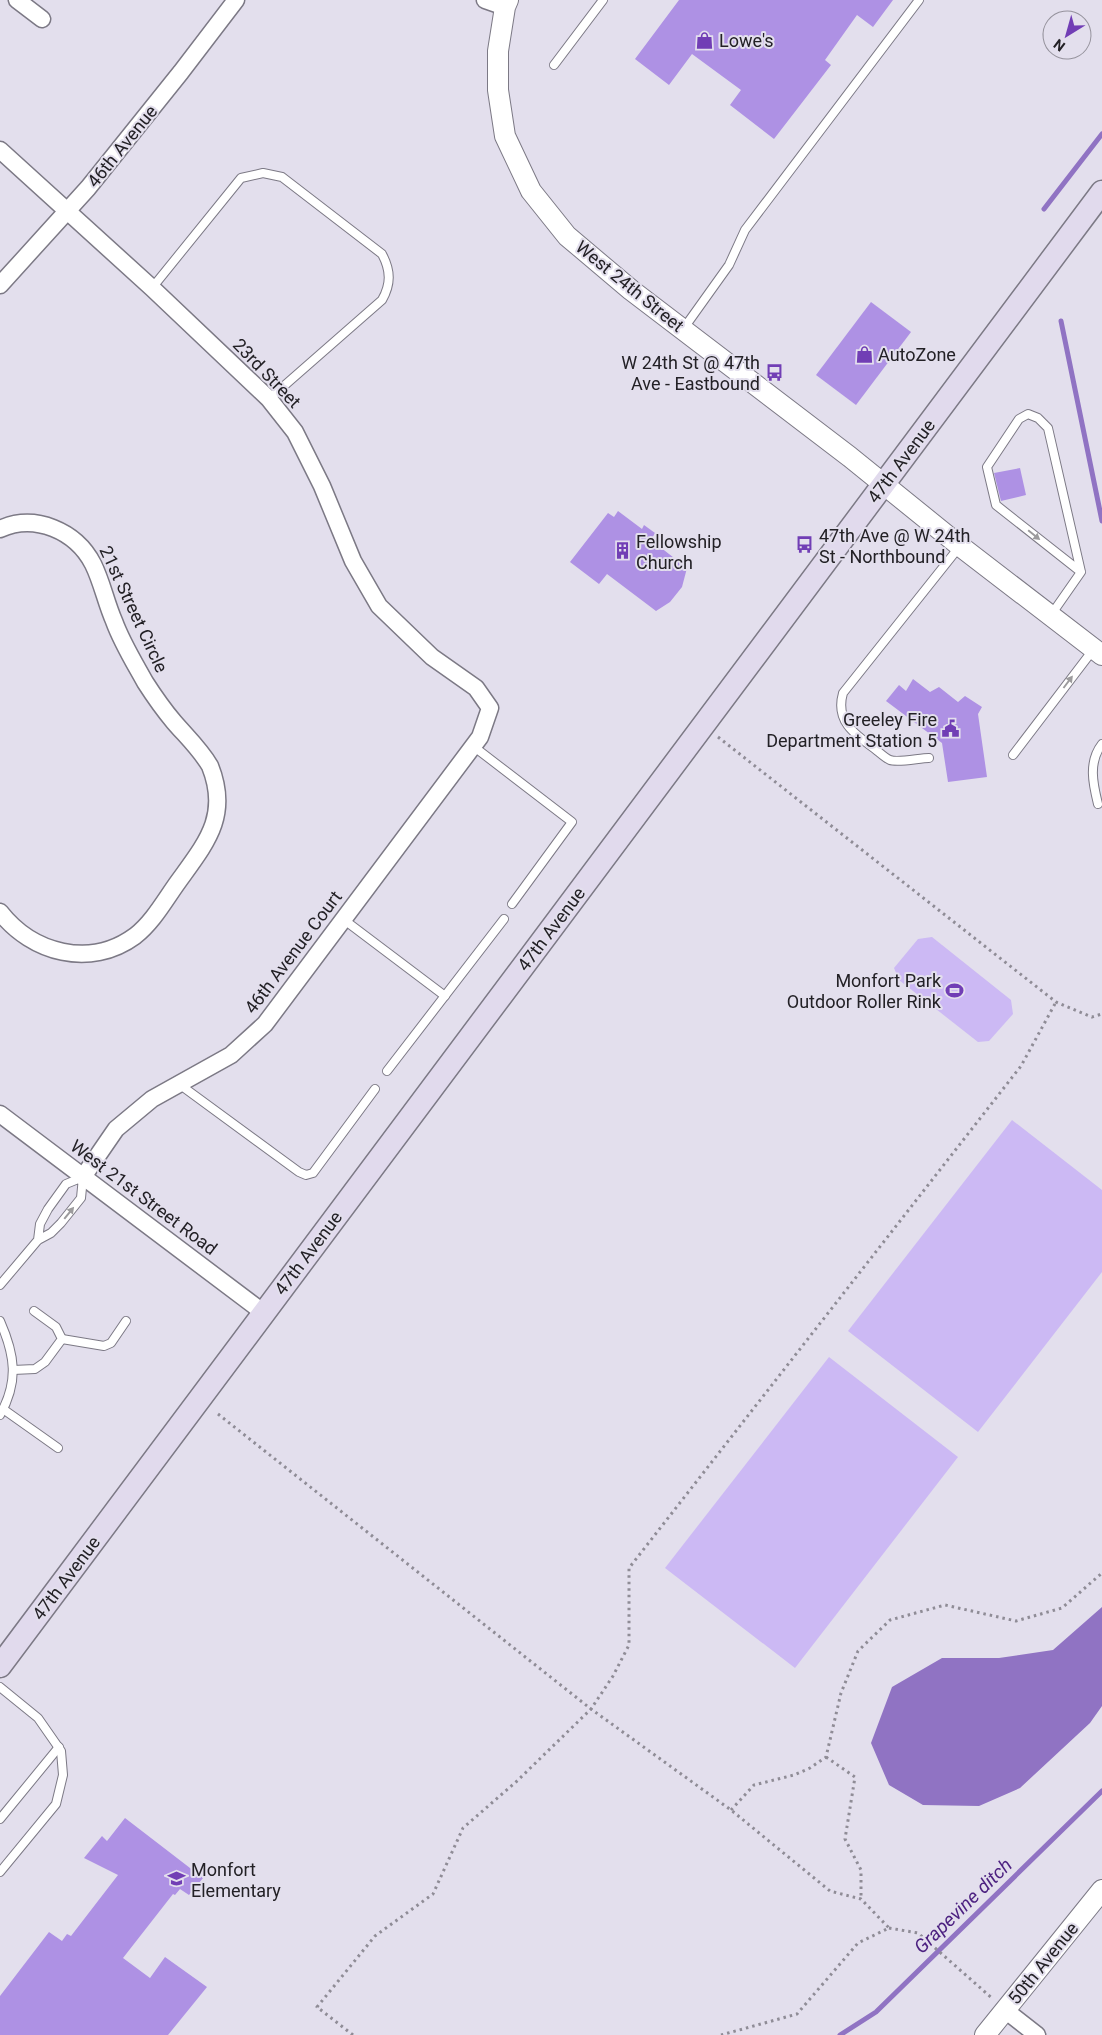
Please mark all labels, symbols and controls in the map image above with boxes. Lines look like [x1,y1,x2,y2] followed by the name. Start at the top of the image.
[1042,10,1092,60] north arrow
[695,30,715,50] shop icon: Lowe's
[719,30,774,51] place label: Lowe's
[1050,36,1068,55] text: N
[83,101,161,191] street label: 46th Avenue
[572,236,688,336] street label: West 24th Street
[229,334,305,412] street label: 23rd Street
[854,344,874,364] shop icon: AutoZone
[878,344,956,365] place label: AutoZone
[621,352,760,394] place label: W 24th St @ 47th Ave - Eastbound
[764,362,784,382] bus stop icon: W 24th St @ 47th Ave - Eastbound
[863,415,939,507] street label: 47th Avenue
[819,525,971,567] place label: 47th Ave @ W 24th St - Northbound
[1028,530,1041,541] one-way arrow
[636,531,722,573] place label: Fellowship Church
[795,535,815,555] bus stop icon: 47th Ave @ W 24th St - Northbound
[612,541,632,561] building icon: Fellowship Church
[95,542,173,676] street label: 21st Street Circle
[1063,676,1074,689] one-way arrow
[766,709,937,751] place label: Greeley Fire Department Station 5
[941,719,961,739] public building icon: Greeley Fire Department Station 5
[513,883,589,975] street label: 47th Avenue
[240,886,346,1017] street label: 46th Avenue Court
[787,970,942,1012] place label: Monfort Park Outdoor Roller Rink
[945,980,965,1000] sports icon: Monfort Park Outdoor Roller Rink
[67,1135,221,1259] street label: West 21st Street Road
[63,1207,74,1220] one-way arrow
[270,1207,346,1299] street label: 47th Avenue
[28,1532,104,1624] street label: 47th Avenue
[909,1854,1017,1958] water label: Grapevine ditch
[191,1859,281,1901] place label: Monfort Elementary
[167,1869,187,1889] school or university icon: Monfort Elementary
[1004,1918,1082,2008] street label: 50th Avenue

